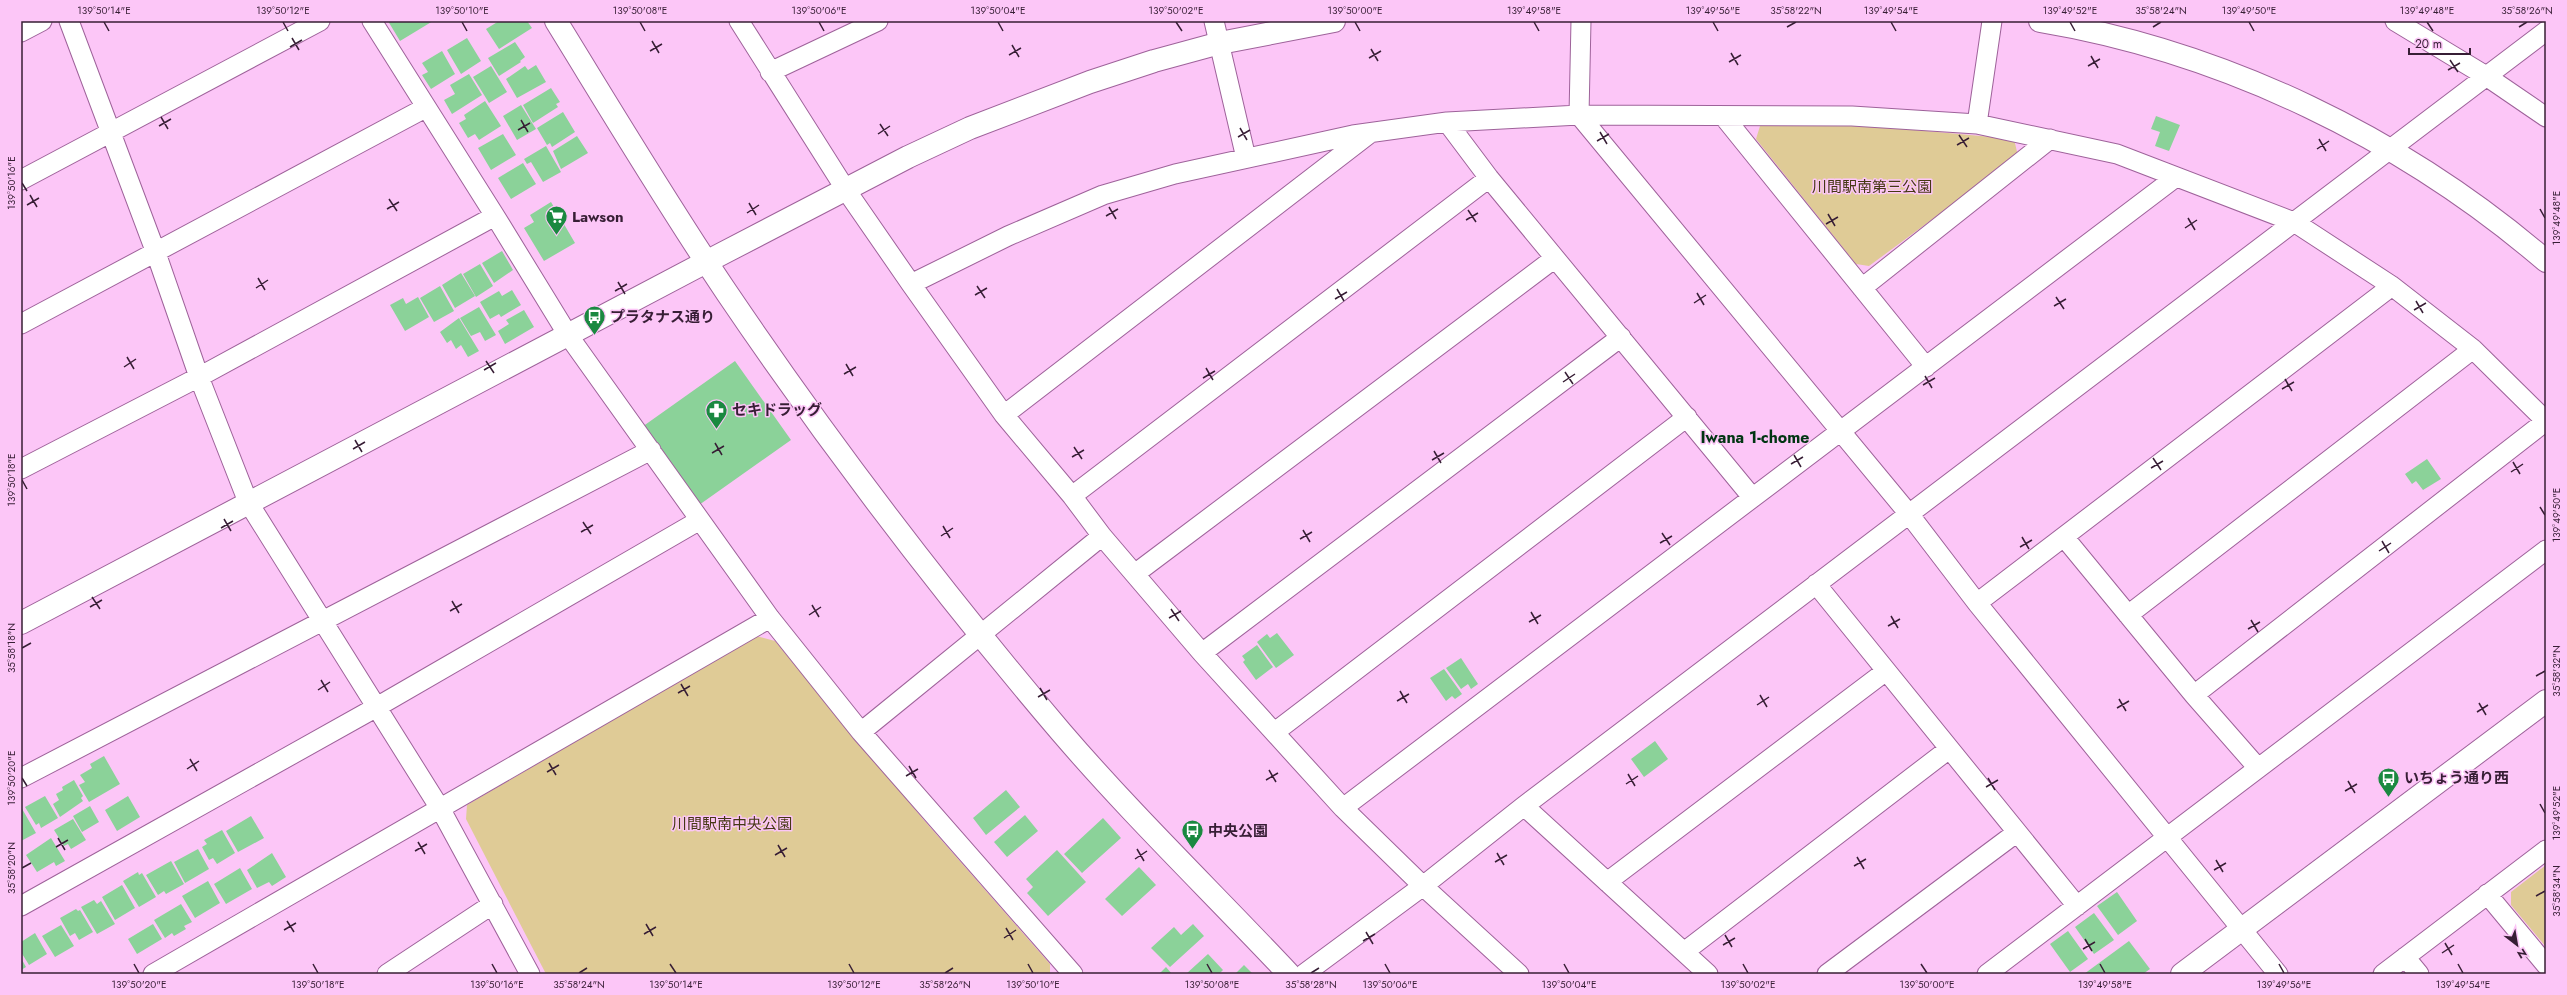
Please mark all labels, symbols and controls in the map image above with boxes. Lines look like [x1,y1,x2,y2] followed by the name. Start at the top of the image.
[77,3,131,18] text: 139°50'14"E
[256,3,310,18] text: 139°50'12"E
[435,3,489,18] text: 139°50'10"E
[613,3,667,18] text: 139°50'08"E
[792,3,846,18] text: 139°50'06"E
[971,3,1025,18] text: 139°50'04"E
[1149,3,1203,18] text: 139°50'02"E
[1327,3,1383,18] text: 139°50'00"E
[1507,3,1561,18] text: 139°49'58"E
[1686,3,1740,18] text: 139°49'56"E
[1770,3,1822,18] text: 35°58'22"N
[1864,3,1918,18] text: 139°49'54"E
[2043,3,2097,18] text: 139°49'52"E
[2135,3,2187,18] text: 35°58'24"N
[2222,3,2276,18] text: 139°49'50"E
[2400,3,2454,18] text: 139°49'48"E
[2501,3,2553,18] text: 35°58'26"N
[2409,30,2470,56] scale bar
[2415,35,2442,53] text: 20 m
[4,156,19,210] text: 139°50'16"E
[1812,176,1932,198] park label: 川間駅南第三公園
[2549,191,2564,245] text: 139°49'48"E
[544,204,570,237] supermarket icon: Lawson
[572,206,624,228] place label: Lawson
[582,304,608,337] bus stop icon: プラタナス通り
[610,306,715,328] place label: プラタナス通り
[703,397,729,430] pharmacy icon: セキドラッグ
[732,399,822,421] place label: セキドラッグ
[1701,426,1809,449] district label: Iwana 1-chome
[4,453,19,507] text: 139°50'18"E
[2549,488,2564,542] text: 139°49'50"E
[4,623,19,673] text: 35°58'18"N
[2549,645,2564,697] text: 35°58'32"N
[4,751,19,805] text: 139°50'20"E
[2375,765,2401,798] bus stop icon: いちょう通り西
[2404,767,2509,789] place label: いちょう通り西
[2549,786,2564,840] text: 139°49'52"E
[672,813,792,835] park label: 川間駅南中央公園
[1180,818,1206,851] bus stop icon: 中央公園
[1208,820,1268,842] place label: 中央公園
[4,842,19,894] text: 35°58'20"N
[2549,865,2564,917] text: 35°58'34"N
[2497,925,2537,965] north arrow
[2514,944,2530,963] text: N
[112,977,166,992] text: 139°50'20"E
[291,977,345,992] text: 139°50'18"E
[470,977,524,992] text: 139°50'16"E
[553,977,605,992] text: 35°58'24"N
[649,977,703,992] text: 139°50'14"E
[827,977,881,992] text: 139°50'12"E
[919,977,971,992] text: 35°58'26"N
[1006,977,1060,992] text: 139°50'10"E
[1185,977,1239,992] text: 139°50'08"E
[1285,977,1337,992] text: 35°58'28"N
[1363,977,1417,992] text: 139°50'06"E
[1542,977,1596,992] text: 139°50'04"E
[1721,977,1775,992] text: 139°50'02"E
[1899,977,1955,992] text: 139°50'00"E
[2078,977,2132,992] text: 139°49'58"E
[2257,977,2311,992] text: 139°49'56"E
[2436,977,2490,992] text: 139°49'54"E

